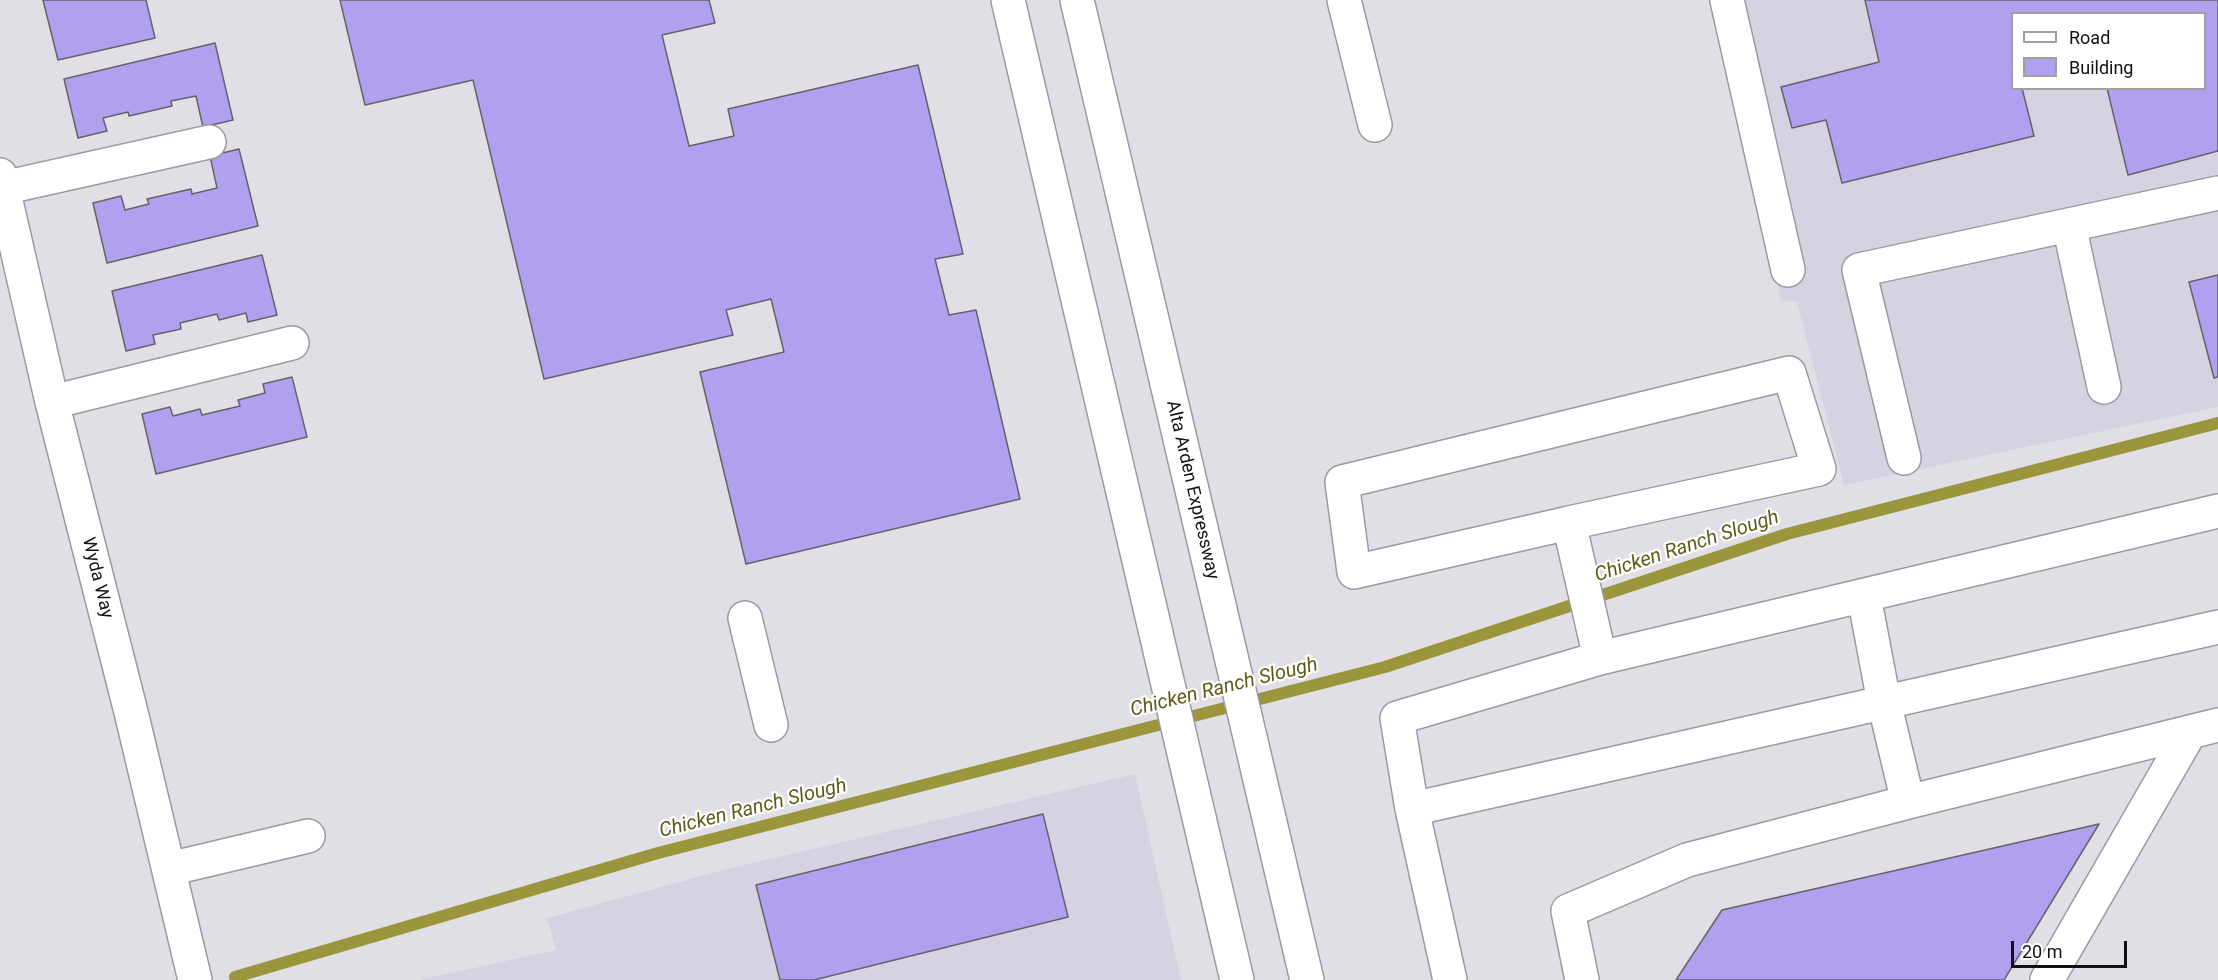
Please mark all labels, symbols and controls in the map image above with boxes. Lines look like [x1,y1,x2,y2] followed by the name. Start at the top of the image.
[2011,12,2206,90] legend
[2069,27,2110,48] text: Road
[2069,57,2133,78] text: Building
[1161,398,1223,582] street label: Alta Arden Expressway
[1592,506,1782,588] water label: Chicken Ranch Slough
[77,535,117,621] street label: Wyda Way
[1128,653,1320,723] water label: Chicken Ranch Slough
[657,774,849,844] water label: Chicken Ranch Slough
[2014,929,2130,967] scale bar
[2022,941,2062,962] text: 20 m

